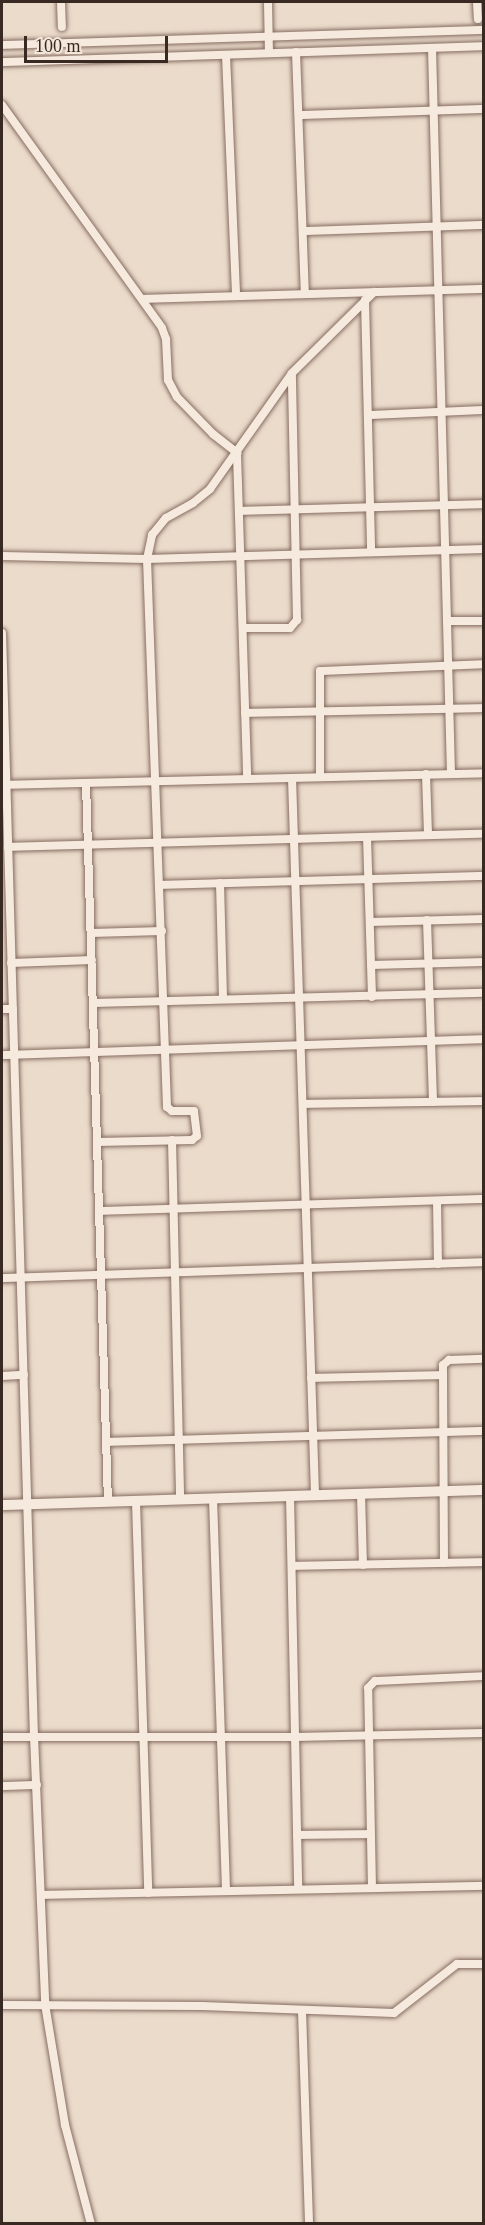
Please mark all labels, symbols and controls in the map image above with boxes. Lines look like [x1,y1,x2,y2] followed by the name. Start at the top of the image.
[27,24,171,62] scale bar
[35,36,81,56] text: 100 m

